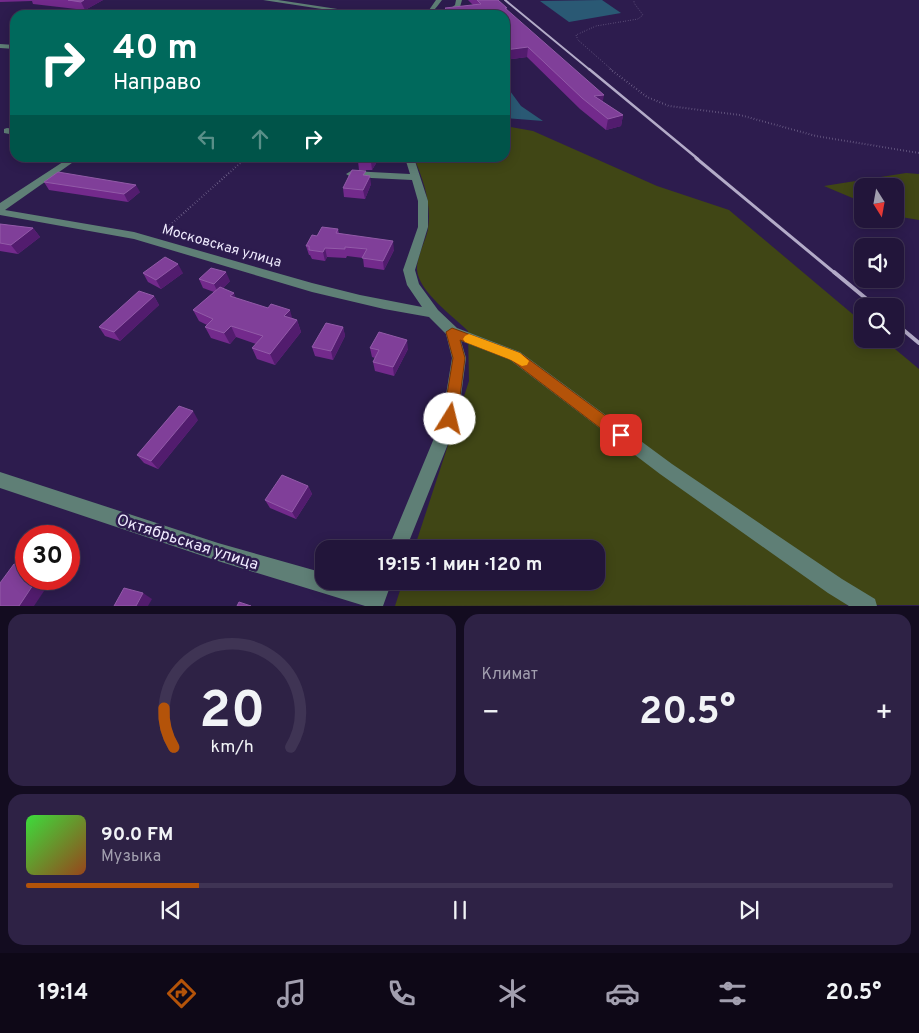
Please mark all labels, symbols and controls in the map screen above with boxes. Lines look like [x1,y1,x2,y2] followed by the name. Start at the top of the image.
[113,27,198,71] text: 40 m
[30,30,95,95] icon: right
[113,70,201,97] text: Направо
[193,125,221,153] icon: left
[246,125,274,153] icon: ahead
[299,125,327,153] icon: right
[854,178,904,228] north arrow
[854,178,904,348] map controls
[160,221,283,272] street label: Московская улица
[854,238,904,288] button: sound
[854,298,904,348] button: search
[423,392,475,444] position arrow
[600,414,642,456] pin
[607,421,635,449] icon: arrive
[114,510,261,575] street label: Октябрьская улица
[15,525,80,590] speed limit sign: 30
[378,553,542,577] text: 19:15 · 1 мин · 120 m
[482,665,538,685] text: Климат
[199,680,265,746] text: 20
[639,689,735,738] text: 20.5°
[482,696,500,732] text: −
[875,696,893,732] text: +
[210,736,253,759] text: km/h
[101,823,173,847] text: 90.0 FM
[101,847,161,867] text: Музыка
[157,896,185,924] icon: previous
[446,896,474,924] icon: pause
[735,896,763,924] icon: next
[164,976,199,1011] icon: directions
[274,976,309,1011] icon: music
[384,976,419,1011] icon: phone
[495,976,530,1011] icon: climate
[605,976,640,1011] icon: car
[715,976,750,1011] icon: filters
[38,980,88,1007] text: 19:14
[825,980,881,1007] text: 20.5°

